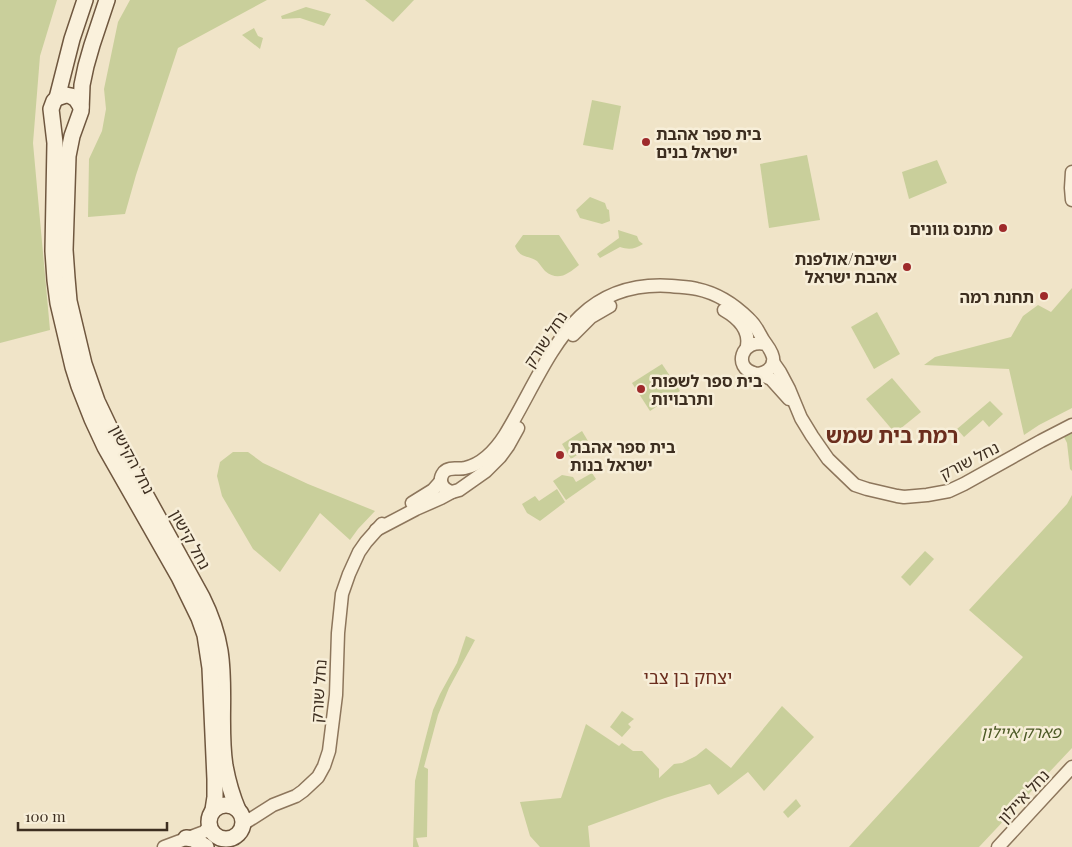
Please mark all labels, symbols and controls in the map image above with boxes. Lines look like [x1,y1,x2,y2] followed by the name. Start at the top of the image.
[656,123,762,162] place label: בית ספר אהבת ישראל בנים
[640,136,652,148] marker: בית ספר אהבת ישראל בנים
[909,218,993,239] place label: מתנס גוונים
[997,222,1009,234] marker: מתנס גוונים
[795,248,897,287] place label: ישיבת/אולפנת אהבת ישראל
[901,261,913,273] marker: ישיבת/אולפנת אהבת ישראל
[960,286,1034,307] place label: תחנת רמה
[1038,290,1050,302] marker: תחנת רמה
[518,307,572,371] street label: נחל שורק
[651,370,763,409] place label: בית ספר לשפות ותרבויות
[635,383,647,395] marker: בית ספר לשפות ותרבויות
[826,420,958,448] district label: רמת בית שמש
[106,421,160,497] street label: נחל הקישון
[570,436,676,475] place label: בית ספר אהבת ישראל בנות
[936,436,1002,484] street label: נחל שורק
[554,449,566,461] marker: בית ספר אהבת ישראל בנות
[166,505,216,573] street label: נחל קישון
[305,658,331,724] street label: נחל שורק
[644,665,732,689] district label: יצחק בן צבי
[981,721,1062,742] park label: פארק איילון
[993,764,1053,828] street label: נחל איילון
[18,800,166,832] scale bar
[25,806,66,826] text: 100 m

